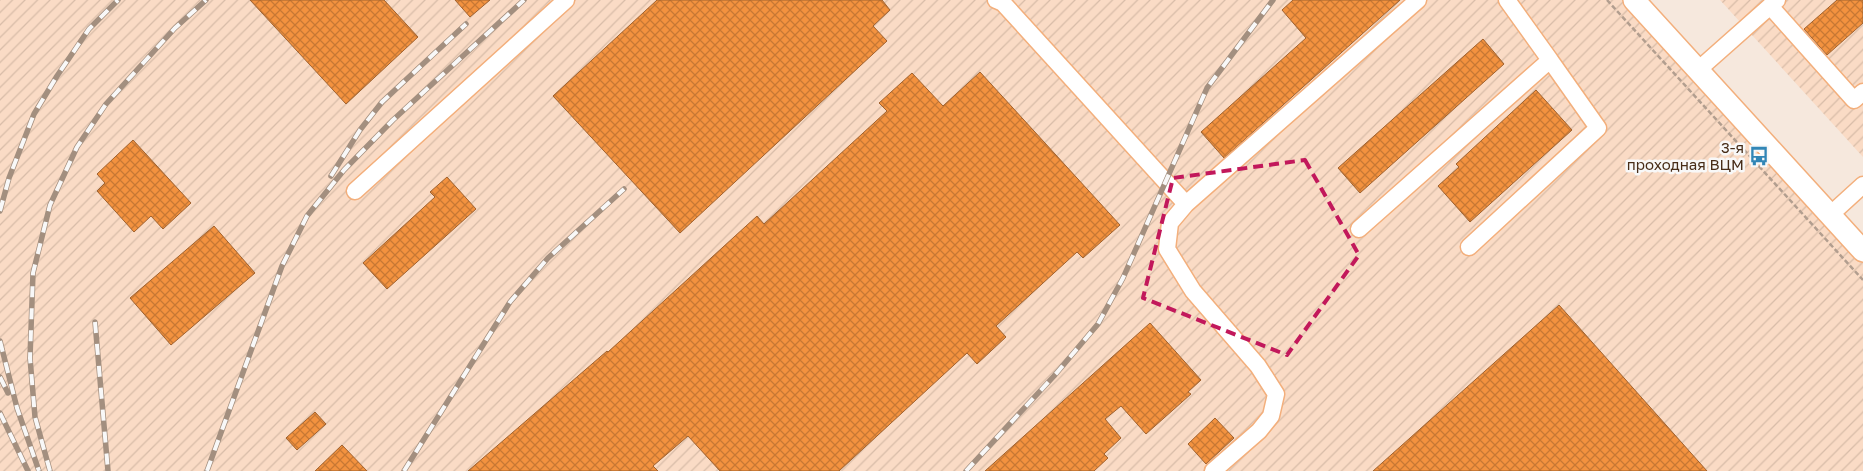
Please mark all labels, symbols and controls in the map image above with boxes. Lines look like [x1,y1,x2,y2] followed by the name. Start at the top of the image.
[1627,138,1744,173] place label: 3-я проходная ВЦМ
[1748,145,1770,167] bus stop icon: 3-я проходная ВЦМ

